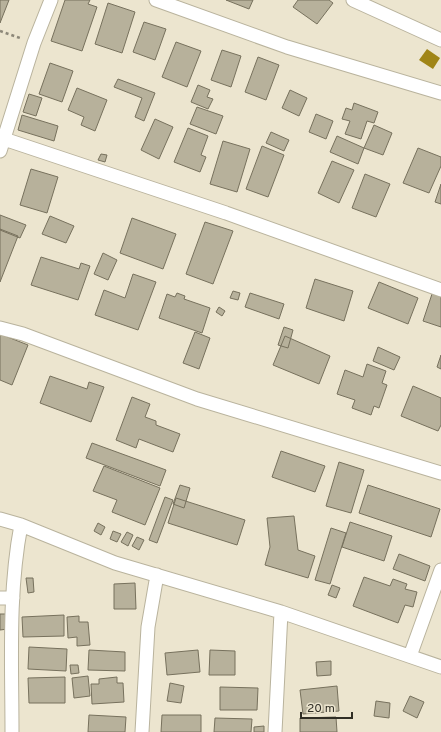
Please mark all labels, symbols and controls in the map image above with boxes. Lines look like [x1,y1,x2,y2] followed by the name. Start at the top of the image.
[301,694,352,720] scale bar
[307,701,335,717] text: 20 m

